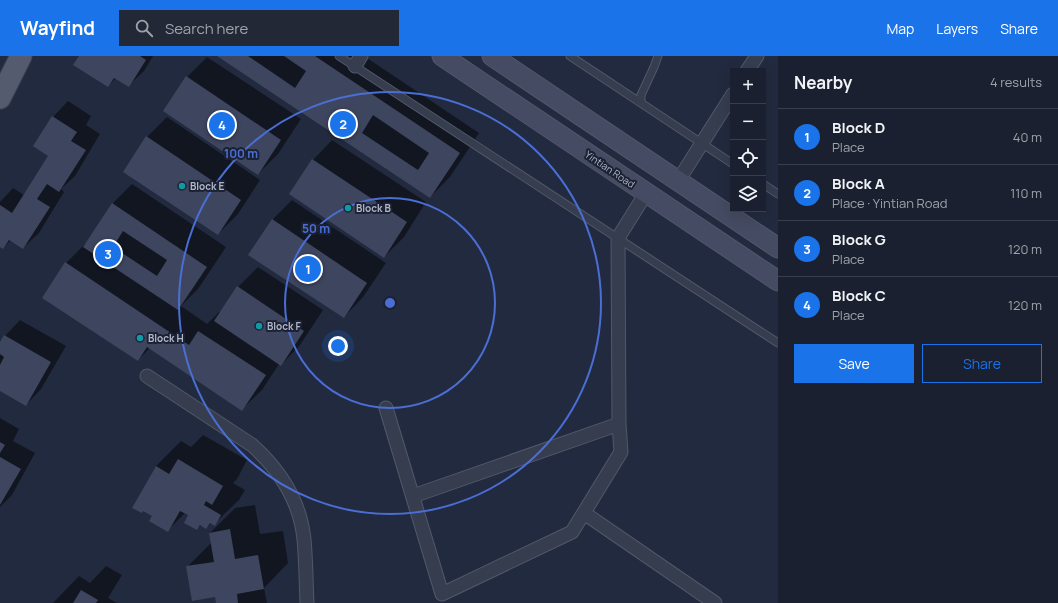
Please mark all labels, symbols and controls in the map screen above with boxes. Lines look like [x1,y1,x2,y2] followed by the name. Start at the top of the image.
[119,10,399,46] search box
[20,15,95,41] text: Wayfind
[133,17,155,39] icon: search
[165,18,248,39] text: Search here
[886,19,914,38] text: Map
[936,19,978,38] text: Layers
[1000,19,1038,38] text: Share
[730,68,766,212] map controls
[730,68,766,104] button: +
[794,71,852,94] text: Nearby
[990,73,1042,91] text: 4 results
[730,104,766,140] button: −
[330,109,356,139] pin: 2
[209,110,235,140] pin: 4
[832,117,885,138] text: Block D
[804,128,810,146] text: 1
[1013,128,1042,146] text: 40 m
[832,138,865,156] text: Place
[730,140,766,176] button: locate
[224,145,258,162] text: 100 m
[582,147,638,191] street label: Yintian Road
[832,173,885,194] text: Block A
[730,176,766,212] button: layers
[190,179,224,193] place label: Block E
[177,181,187,191] marker: Block E
[803,184,811,202] text: 2
[1010,184,1042,202] text: 110 m
[832,194,947,212] text: Place · Yintian Road
[356,201,391,215] place label: Block B
[343,203,353,213] marker: Block B
[302,220,330,237] text: 50 m
[832,229,886,250] text: Block G
[95,239,121,269] pin: 3
[803,240,811,258] text: 3
[1008,240,1042,258] text: 120 m
[832,250,865,268] text: Place
[295,254,321,284] pin: 1
[832,285,886,306] text: Block C
[383,296,397,310] centre of rings
[803,296,811,314] text: 4
[1008,296,1042,314] text: 120 m
[832,306,865,324] text: Place
[267,319,301,333] place label: Block F
[254,321,264,331] marker: Block F
[148,331,184,345] place label: Block H
[135,333,145,343] marker: Block H
[328,336,348,356] your location
[794,344,914,383] button: Save
[922,344,1042,383] button: Share

